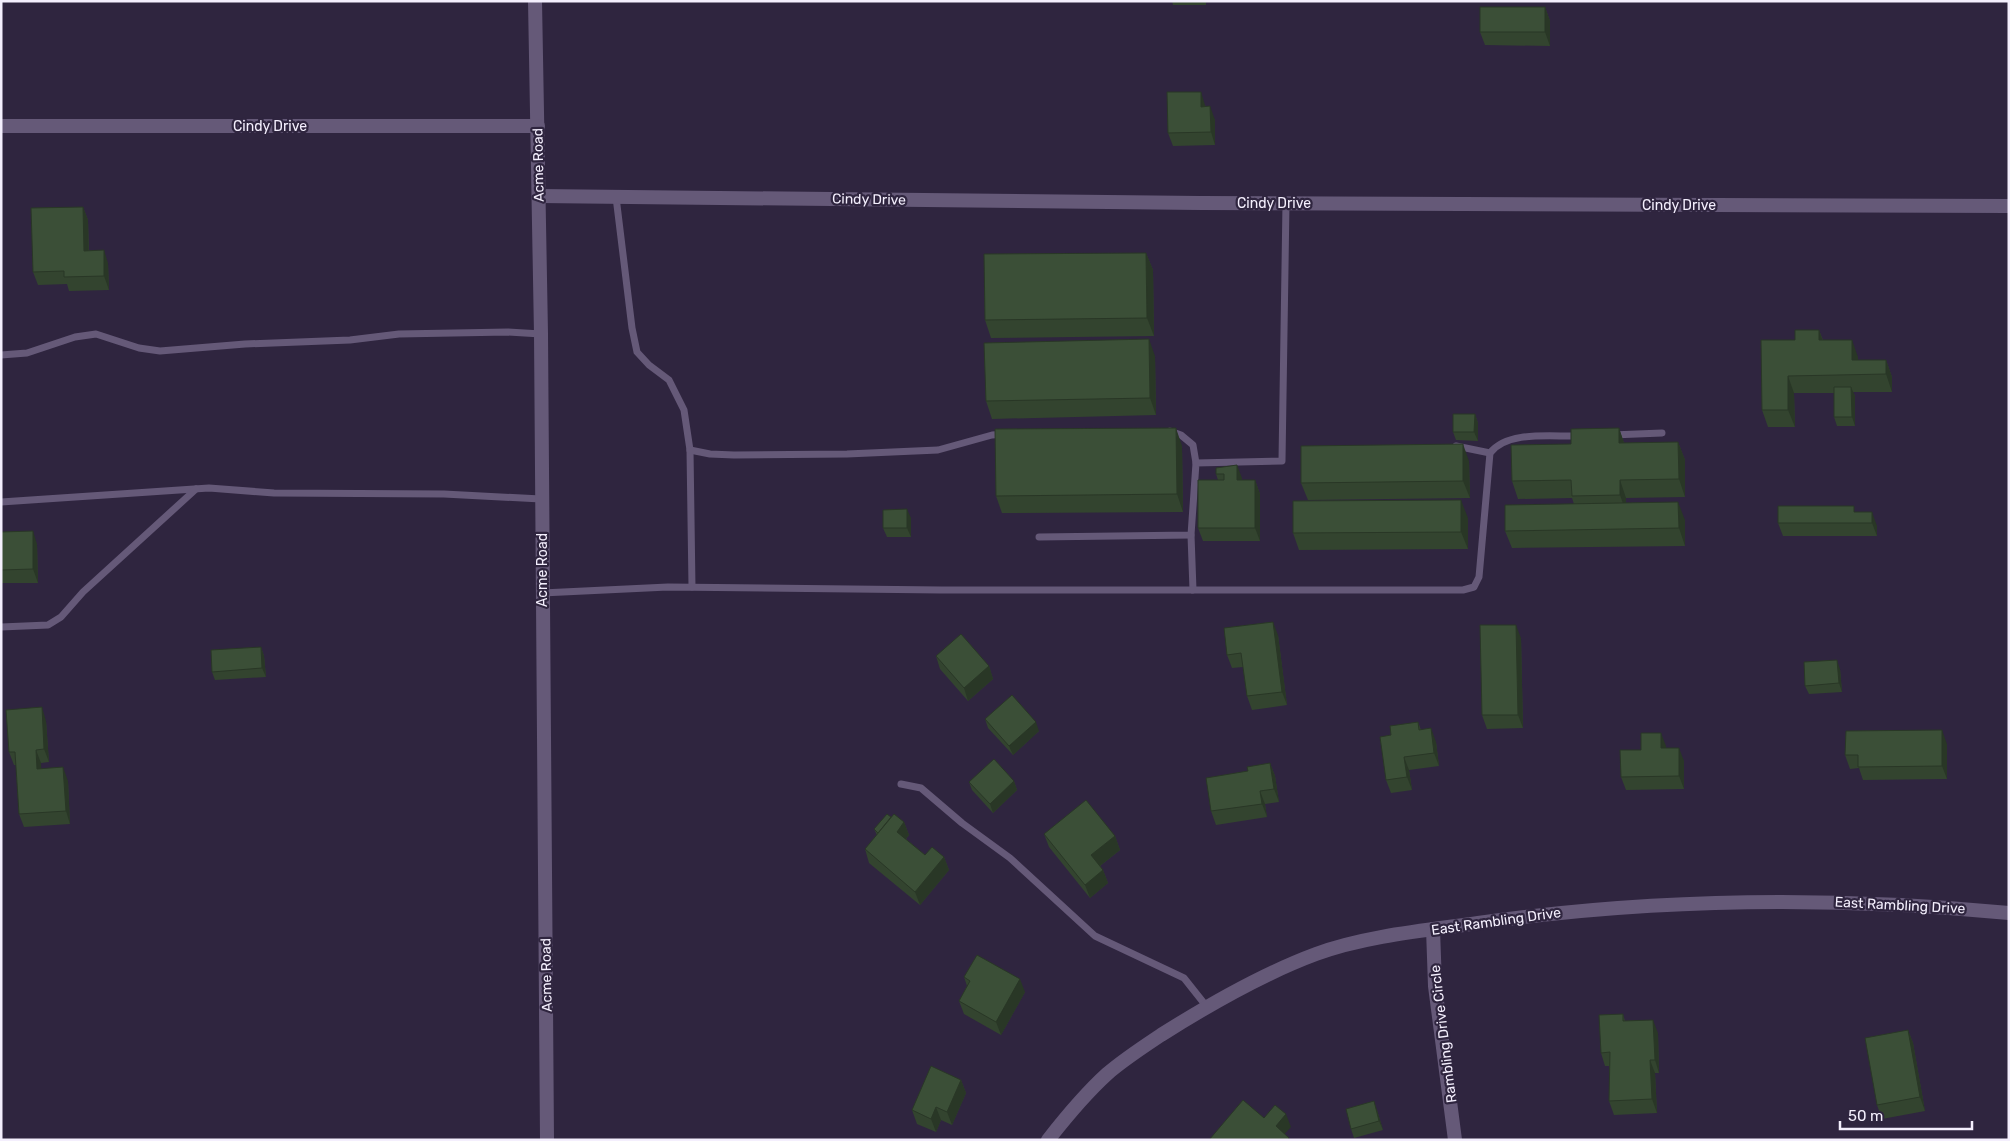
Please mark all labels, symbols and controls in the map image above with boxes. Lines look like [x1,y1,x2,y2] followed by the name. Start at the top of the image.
[233,118,307,135] street label: Cindy Drive
[529,128,548,202] street label: Acme Road
[832,190,906,209] street label: Cindy Drive
[1237,195,1311,212] street label: Cindy Drive
[1642,197,1716,214] street label: Cindy Drive
[534,533,551,607] street label: Acme Road
[1834,894,1966,917] street label: East Rambling Drive
[1430,904,1562,939] street label: East Rambling Drive
[537,938,556,1012] street label: Acme Road
[1427,964,1460,1104] street label: Rambling Drive Circle
[1840,1098,1972,1130] scale bar
[1848,1107,1883,1125] text: 50 m

